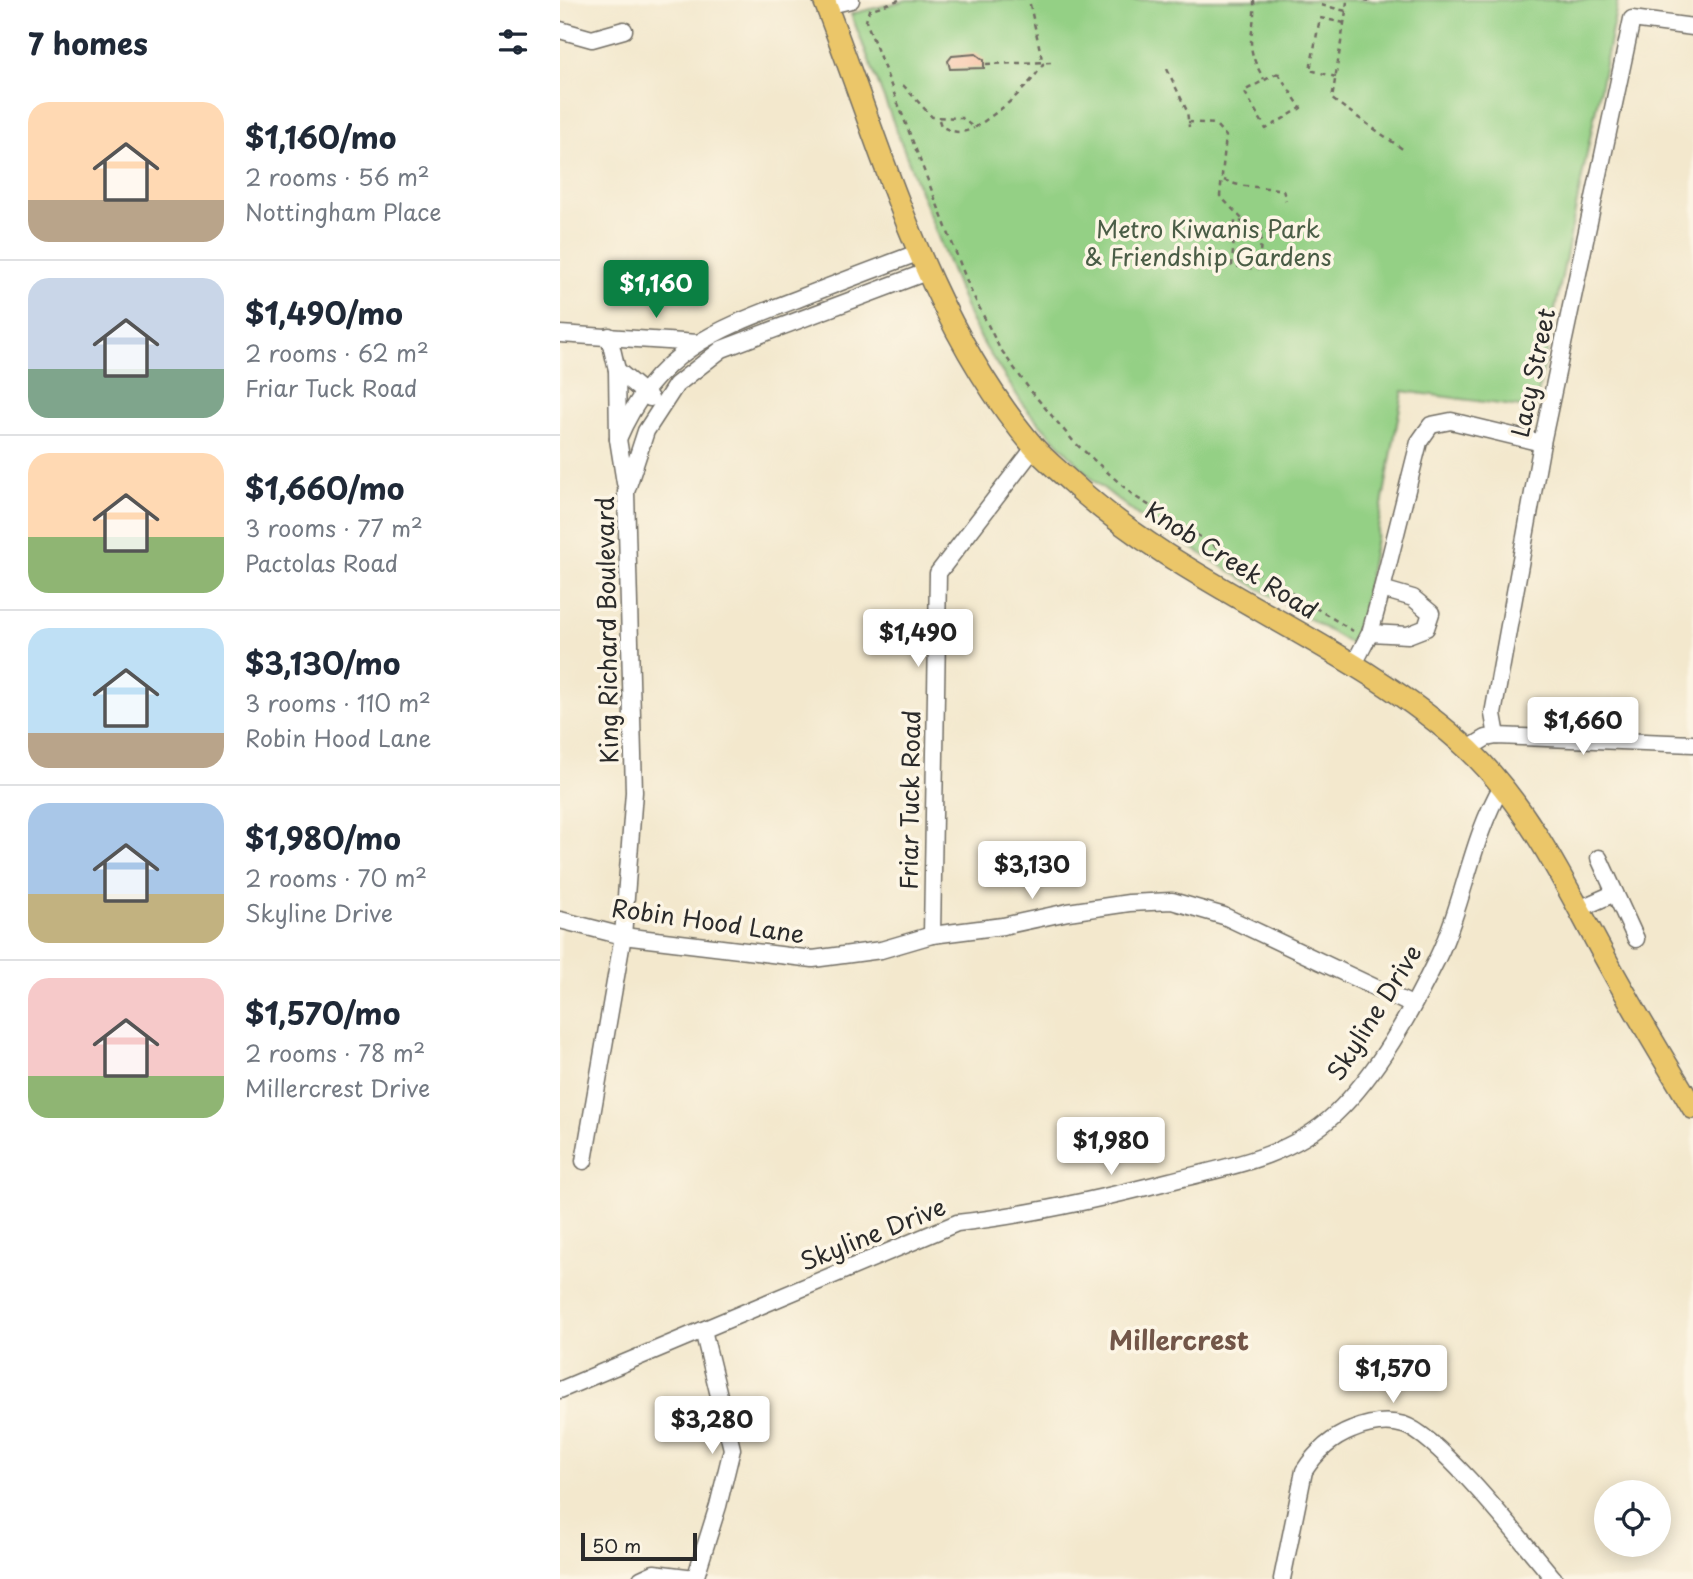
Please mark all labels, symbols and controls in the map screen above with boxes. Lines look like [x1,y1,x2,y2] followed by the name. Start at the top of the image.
[28,20,148,65] text: 7 homes
[494,23,532,61] icon: filters
[245,114,396,159] text: $1,160/mo
[84,130,168,214] icon: home
[245,159,430,194] text: 2 rooms · 56 m²
[245,194,442,229] text: Nottingham Place
[1084,210,1332,274] park label: Metro Kiwanis Park & Friendship Gardens
[599,260,713,320] pin: $1,160
[620,265,692,300] text: $1,160
[245,290,403,335] text: $1,490/mo
[1501,304,1563,441] street label: Lacy Street
[84,306,168,390] icon: home
[245,335,429,370] text: 2 rooms · 62 m²
[245,370,417,405] text: Friar Tuck Road
[245,465,404,510] text: $1,660/mo
[84,481,168,565] icon: home
[1139,492,1325,627] street label: Knob Creek Road
[586,496,626,764] street label: King Richard Boulevard
[245,510,423,545] text: 3 rooms · 77 m²
[245,545,398,580] text: Pactolas Road
[861,610,975,669] pin: $1,490
[879,614,957,649] text: $1,490
[245,640,401,685] text: $3,130/mo
[84,656,168,740] icon: home
[245,685,431,720] text: 3 rooms · 110 m²
[1526,698,1640,757] pin: $1,660
[1543,702,1623,737] text: $1,660
[889,710,929,890] street label: Friar Tuck Road
[245,720,431,755] text: Robin Hood Lane
[245,815,401,860] text: $1,980/mo
[84,831,168,915] icon: home
[975,842,1089,901] pin: $3,130
[994,846,1070,881] text: $3,130
[245,860,427,895] text: 2 rooms · 70 m²
[609,889,807,951] street label: Robin Hood Lane
[245,895,393,930] text: Skyline Drive
[1317,937,1429,1087] street label: Skyline Drive
[245,990,400,1035] text: $1,570/mo
[84,1006,168,1090] icon: home
[245,1035,425,1070] text: 2 rooms · 78 m²
[245,1070,430,1105] text: Millercrest Drive
[1054,1118,1168,1177] pin: $1,980
[1073,1122,1149,1157] text: $1,980
[794,1188,951,1279] street label: Skyline Drive
[1109,1320,1249,1359] district label: Millercrest
[1336,1346,1450,1405] pin: $1,570
[1355,1350,1431,1385] text: $1,570
[655,1396,769,1456] pin: $3,280
[671,1401,753,1436] text: $3,280
[1594,1480,1671,1557] map controls
[1594,1480,1671,1557] button: locate
[581,1530,696,1562] scale bar
[592,1531,641,1559] text: 50 m

